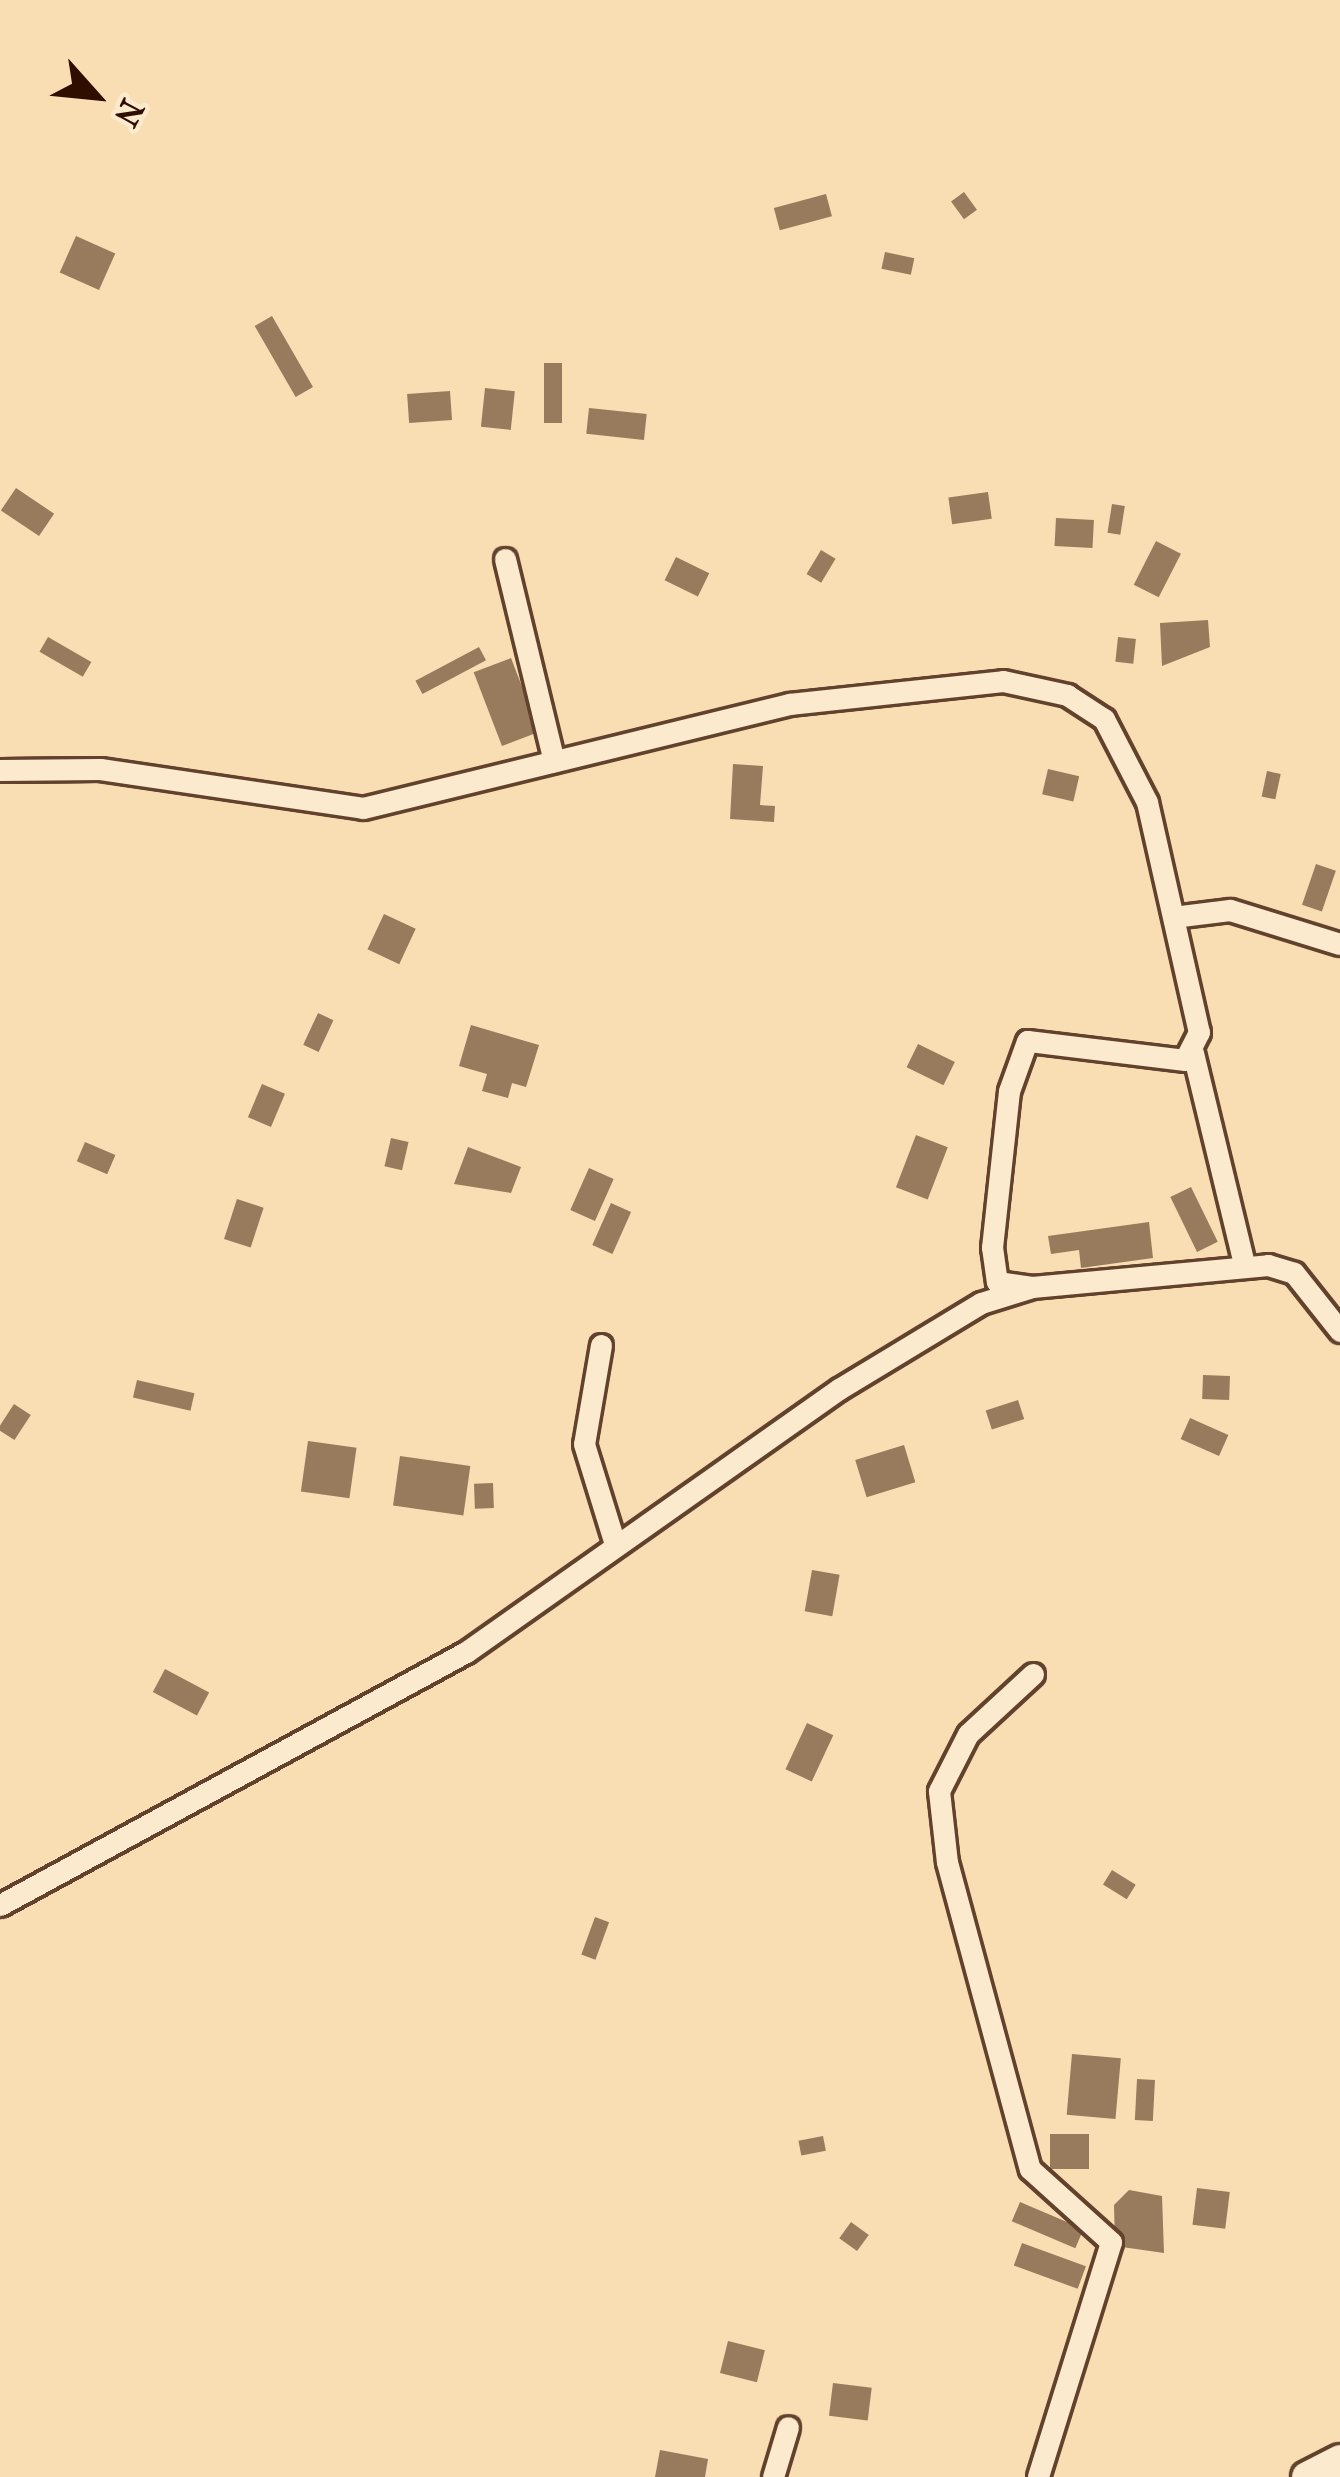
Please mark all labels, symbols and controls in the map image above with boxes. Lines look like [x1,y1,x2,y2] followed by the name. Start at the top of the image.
[36,36,156,156] north arrow
[105,93,152,133] text: N

